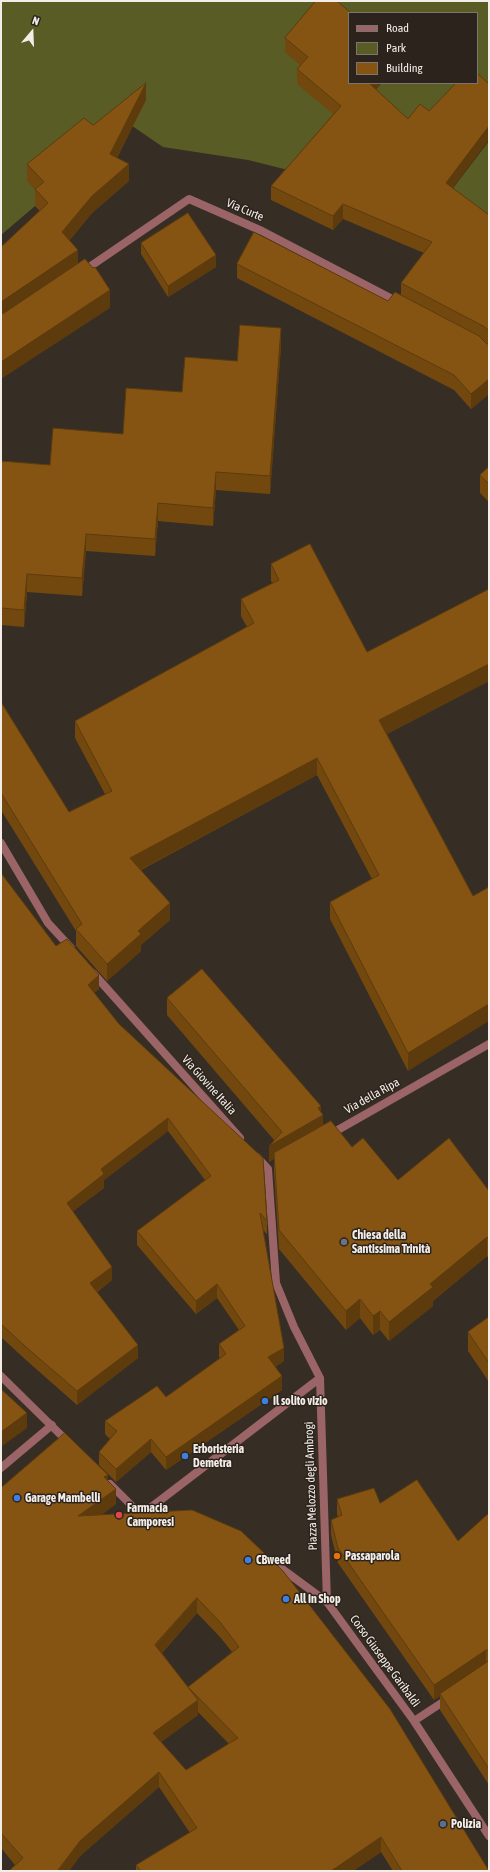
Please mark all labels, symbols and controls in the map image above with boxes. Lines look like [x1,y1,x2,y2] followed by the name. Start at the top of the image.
[12,12,52,52] north arrow
[348,12,478,84] legend
[31,14,41,27] text: N
[386,21,409,35] text: Road
[386,41,406,55] text: Park
[386,61,423,75] text: Building
[224,196,266,224] street label: Via Curte
[179,1052,239,1118] street label: Via Giovine Italia
[342,1075,402,1117] street label: Via della Ripa
[352,1228,430,1256] place label: Chiesa della Santissima Trinità
[339,1237,349,1247] marker: Chiesa della Santissima Trinità
[273,1394,328,1408] place label: Il solito vizio
[260,1396,270,1406] marker: Il solito vizio
[302,1421,320,1551] street label: Piazza Melozzo degli Ambrogi
[193,1442,244,1470] place label: Erboristeria Demetra
[180,1451,190,1461] marker: Erboristeria Demetra
[25,1491,100,1505] place label: Garage Mambelli
[12,1493,22,1503] marker: Garage Mambelli
[127,1501,174,1529] place label: Farmacia Camporesi
[114,1510,124,1520] marker: Farmacia Camporesi
[345,1549,399,1563] place label: Passaparola
[332,1551,342,1561] marker: Passaparola
[256,1553,291,1567] place label: CBweed
[243,1555,253,1565] marker: CBweed
[294,1592,341,1606] place label: All In Shop
[281,1594,291,1604] marker: All In Shop
[347,1612,423,1710] street label: Corso Giuseppe Garibaldi
[451,1817,481,1831] place label: Polizia
[438,1819,448,1829] marker: Polizia

